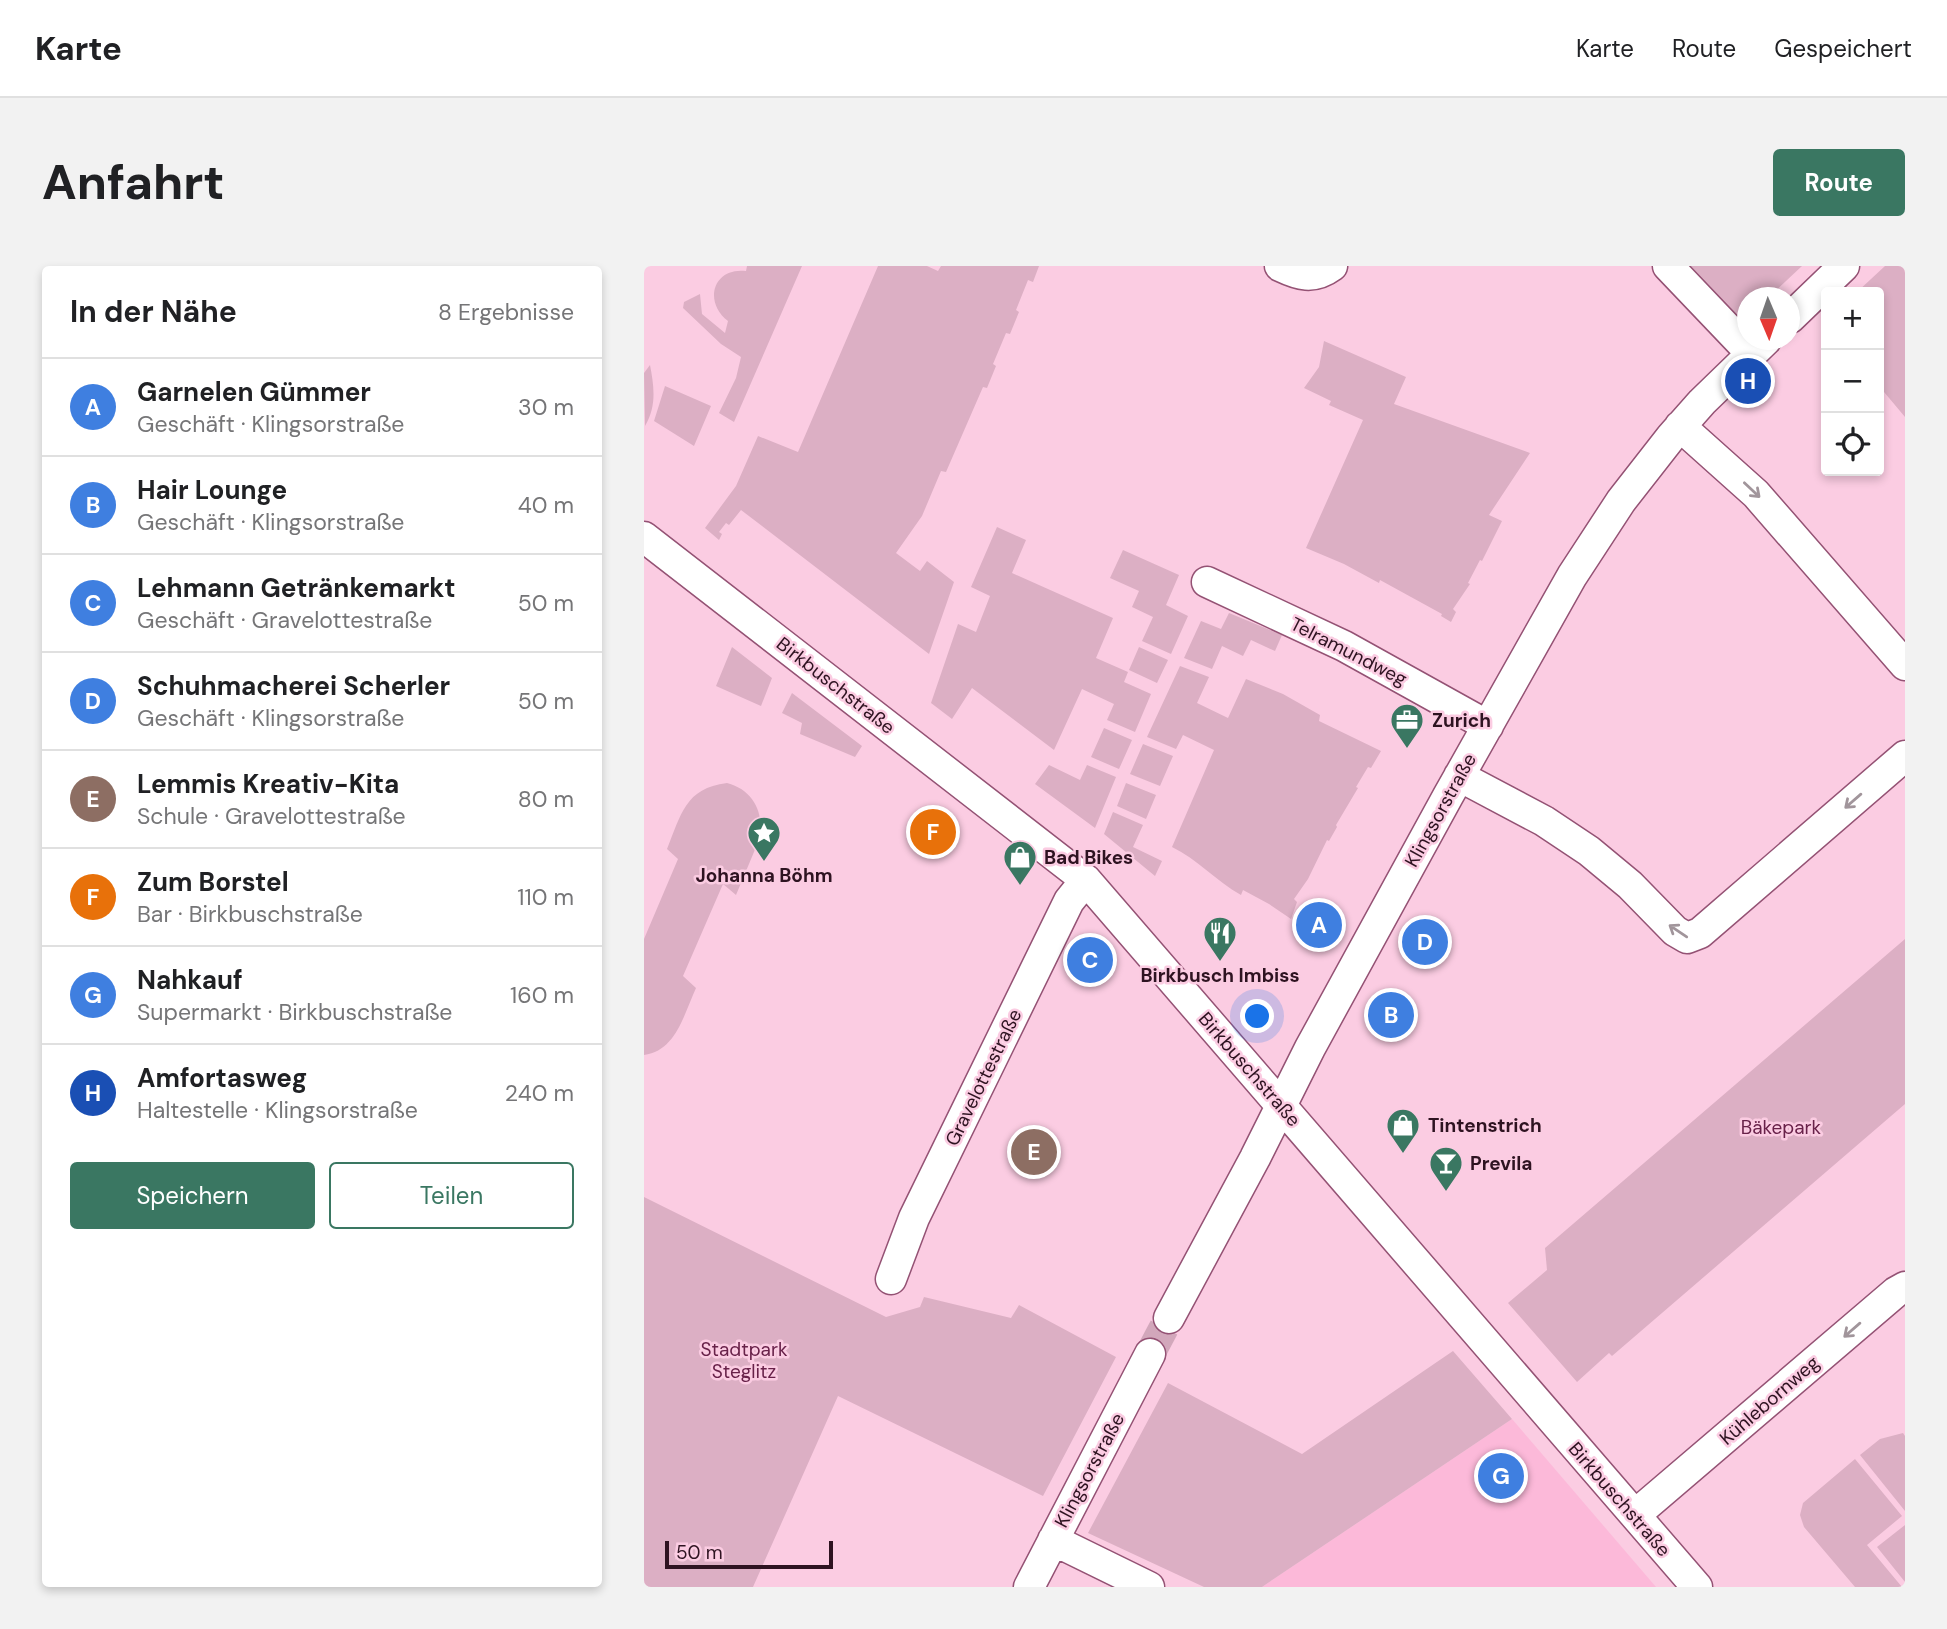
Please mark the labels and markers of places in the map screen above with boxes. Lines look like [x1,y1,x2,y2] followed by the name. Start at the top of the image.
[1725,355,1771,407] pin: H
[1388,701,1426,750] office icon: Zurich
[1432,708,1491,733] place label: Zurich
[910,806,956,858] pin: F
[745,814,783,863] place icon: Johanna Böhm
[1001,838,1039,887] shop icon: Bad Bikes
[1044,845,1133,870] place label: Bad Bikes
[695,863,833,888] place label: Johanna Böhm
[1296,899,1342,951] pin: A
[1201,914,1239,963] restaurant icon: Birkbusch Imbiss
[1402,916,1448,968] pin: D
[1067,934,1113,986] pin: C
[1141,963,1300,988] place label: Birkbusch Imbiss
[1368,989,1414,1041] pin: B
[1384,1106,1422,1155] shop icon: Tintenstrich
[1428,1113,1542,1138] place label: Tintenstrich
[1011,1126,1057,1178] pin: E
[1427,1144,1465,1193] bar icon: Previla
[1470,1151,1533,1176] place label: Previla
[1478,1450,1524,1502] pin: G

